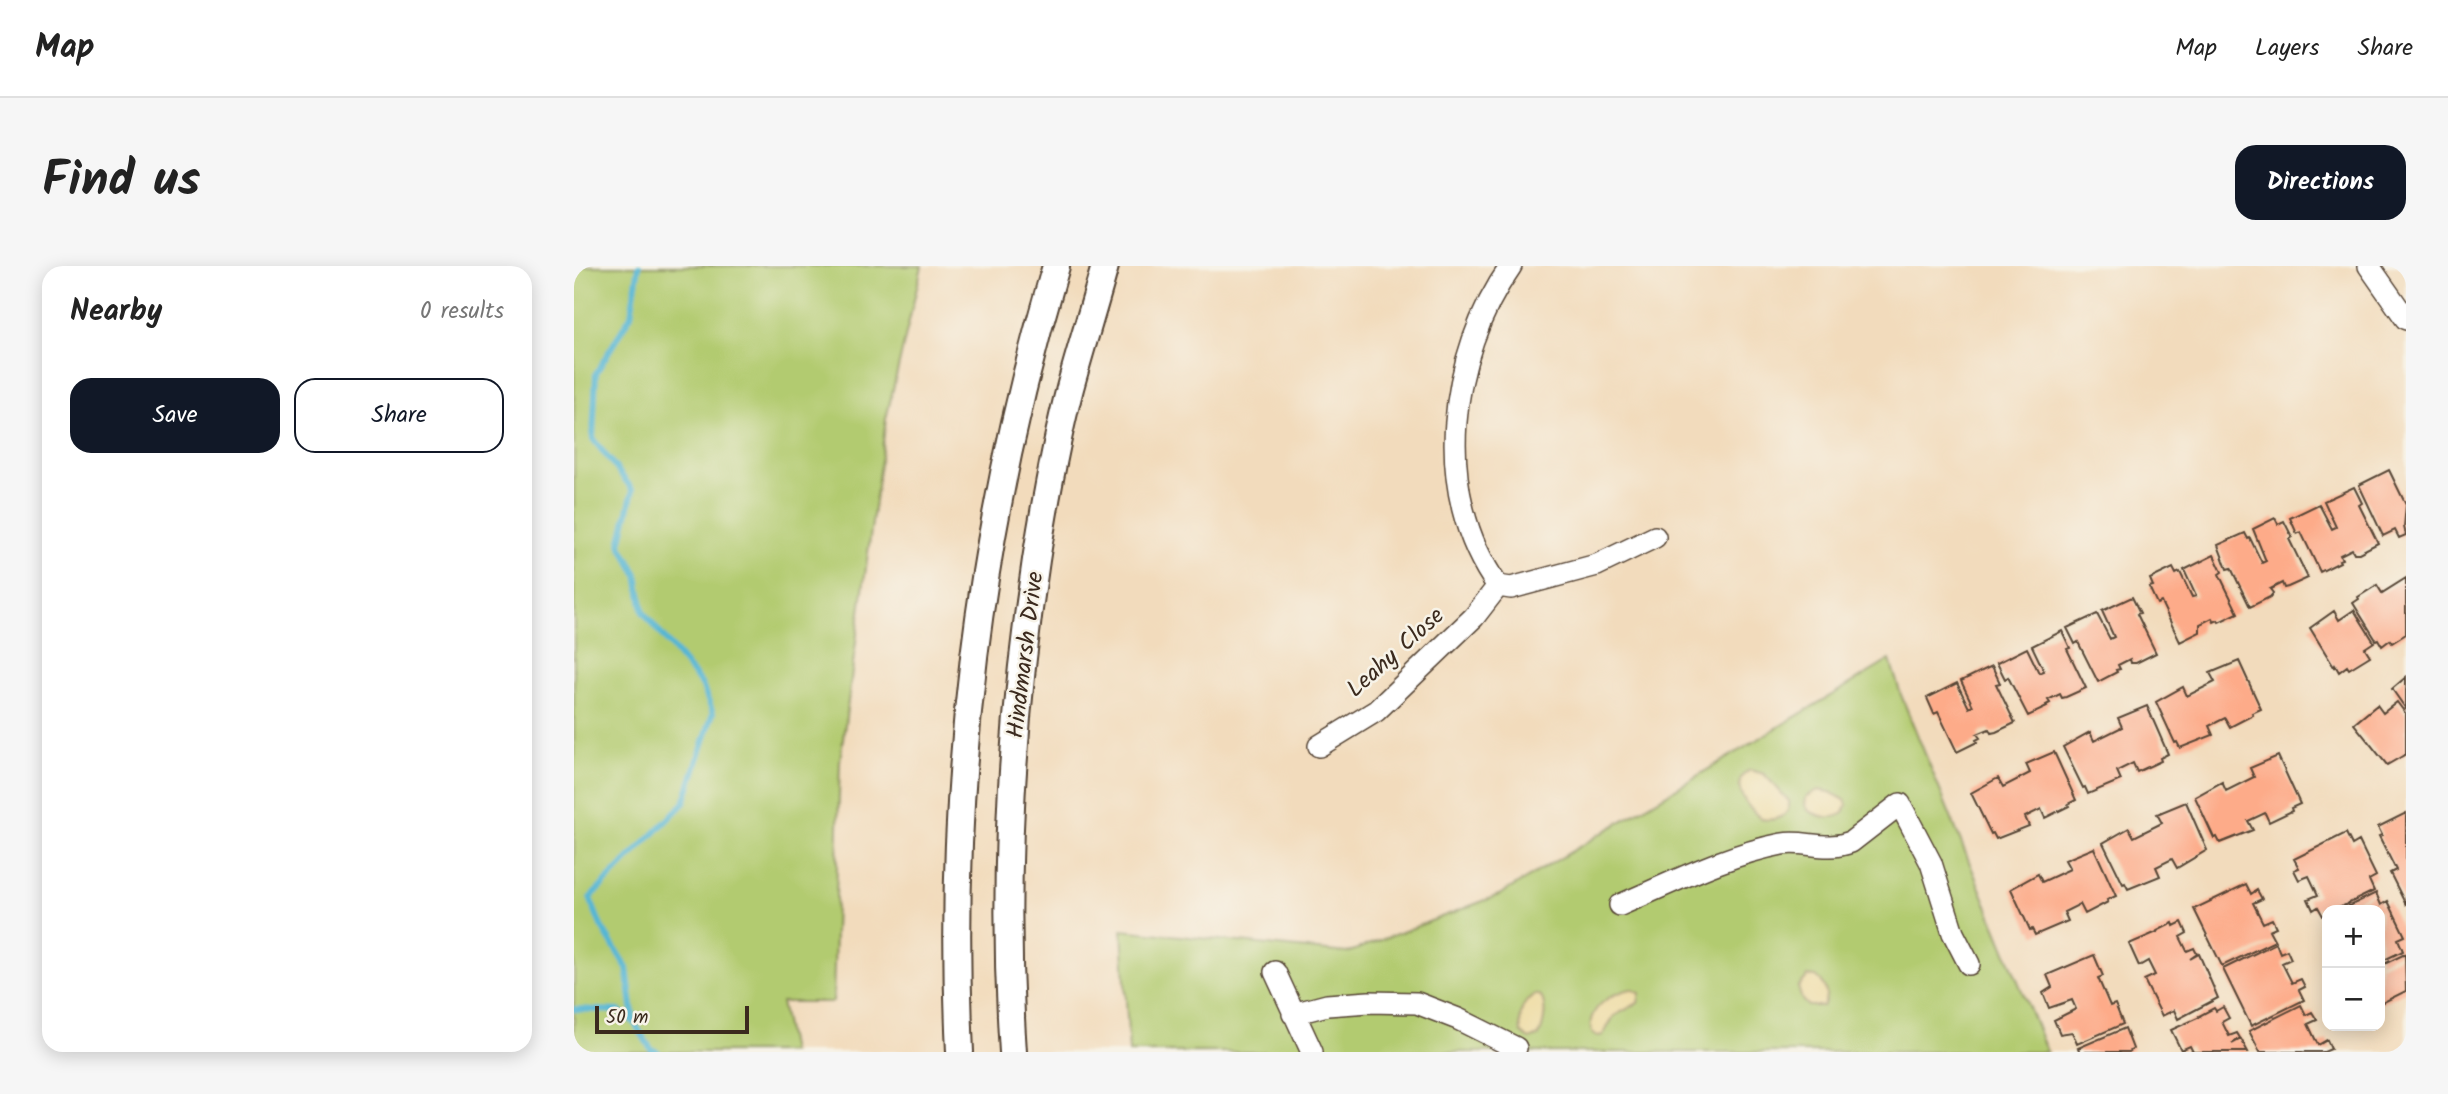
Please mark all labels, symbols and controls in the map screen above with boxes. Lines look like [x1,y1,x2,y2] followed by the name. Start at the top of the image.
[35,22,95,75] text: Map
[2175,29,2217,68] text: Map
[2255,29,2319,68] text: Layers
[2357,29,2413,68] text: Share
[42,143,200,221] text: Find us
[2235,145,2406,220] button: Directions
[70,288,162,336] text: Nearby
[420,294,504,330] text: 0 results
[70,378,280,453] button: Save
[294,378,504,453] button: Share
[996,569,1056,741] street label: Hindmarsh Drive
[1338,598,1454,708] street label: Leahy Close
[2322,905,2385,1031] map controls
[2322,905,2385,968] button: +
[2322,968,2385,1031] button: −
[595,1003,749,1035] scale bar
[606,1003,648,1033] text: 50 m

